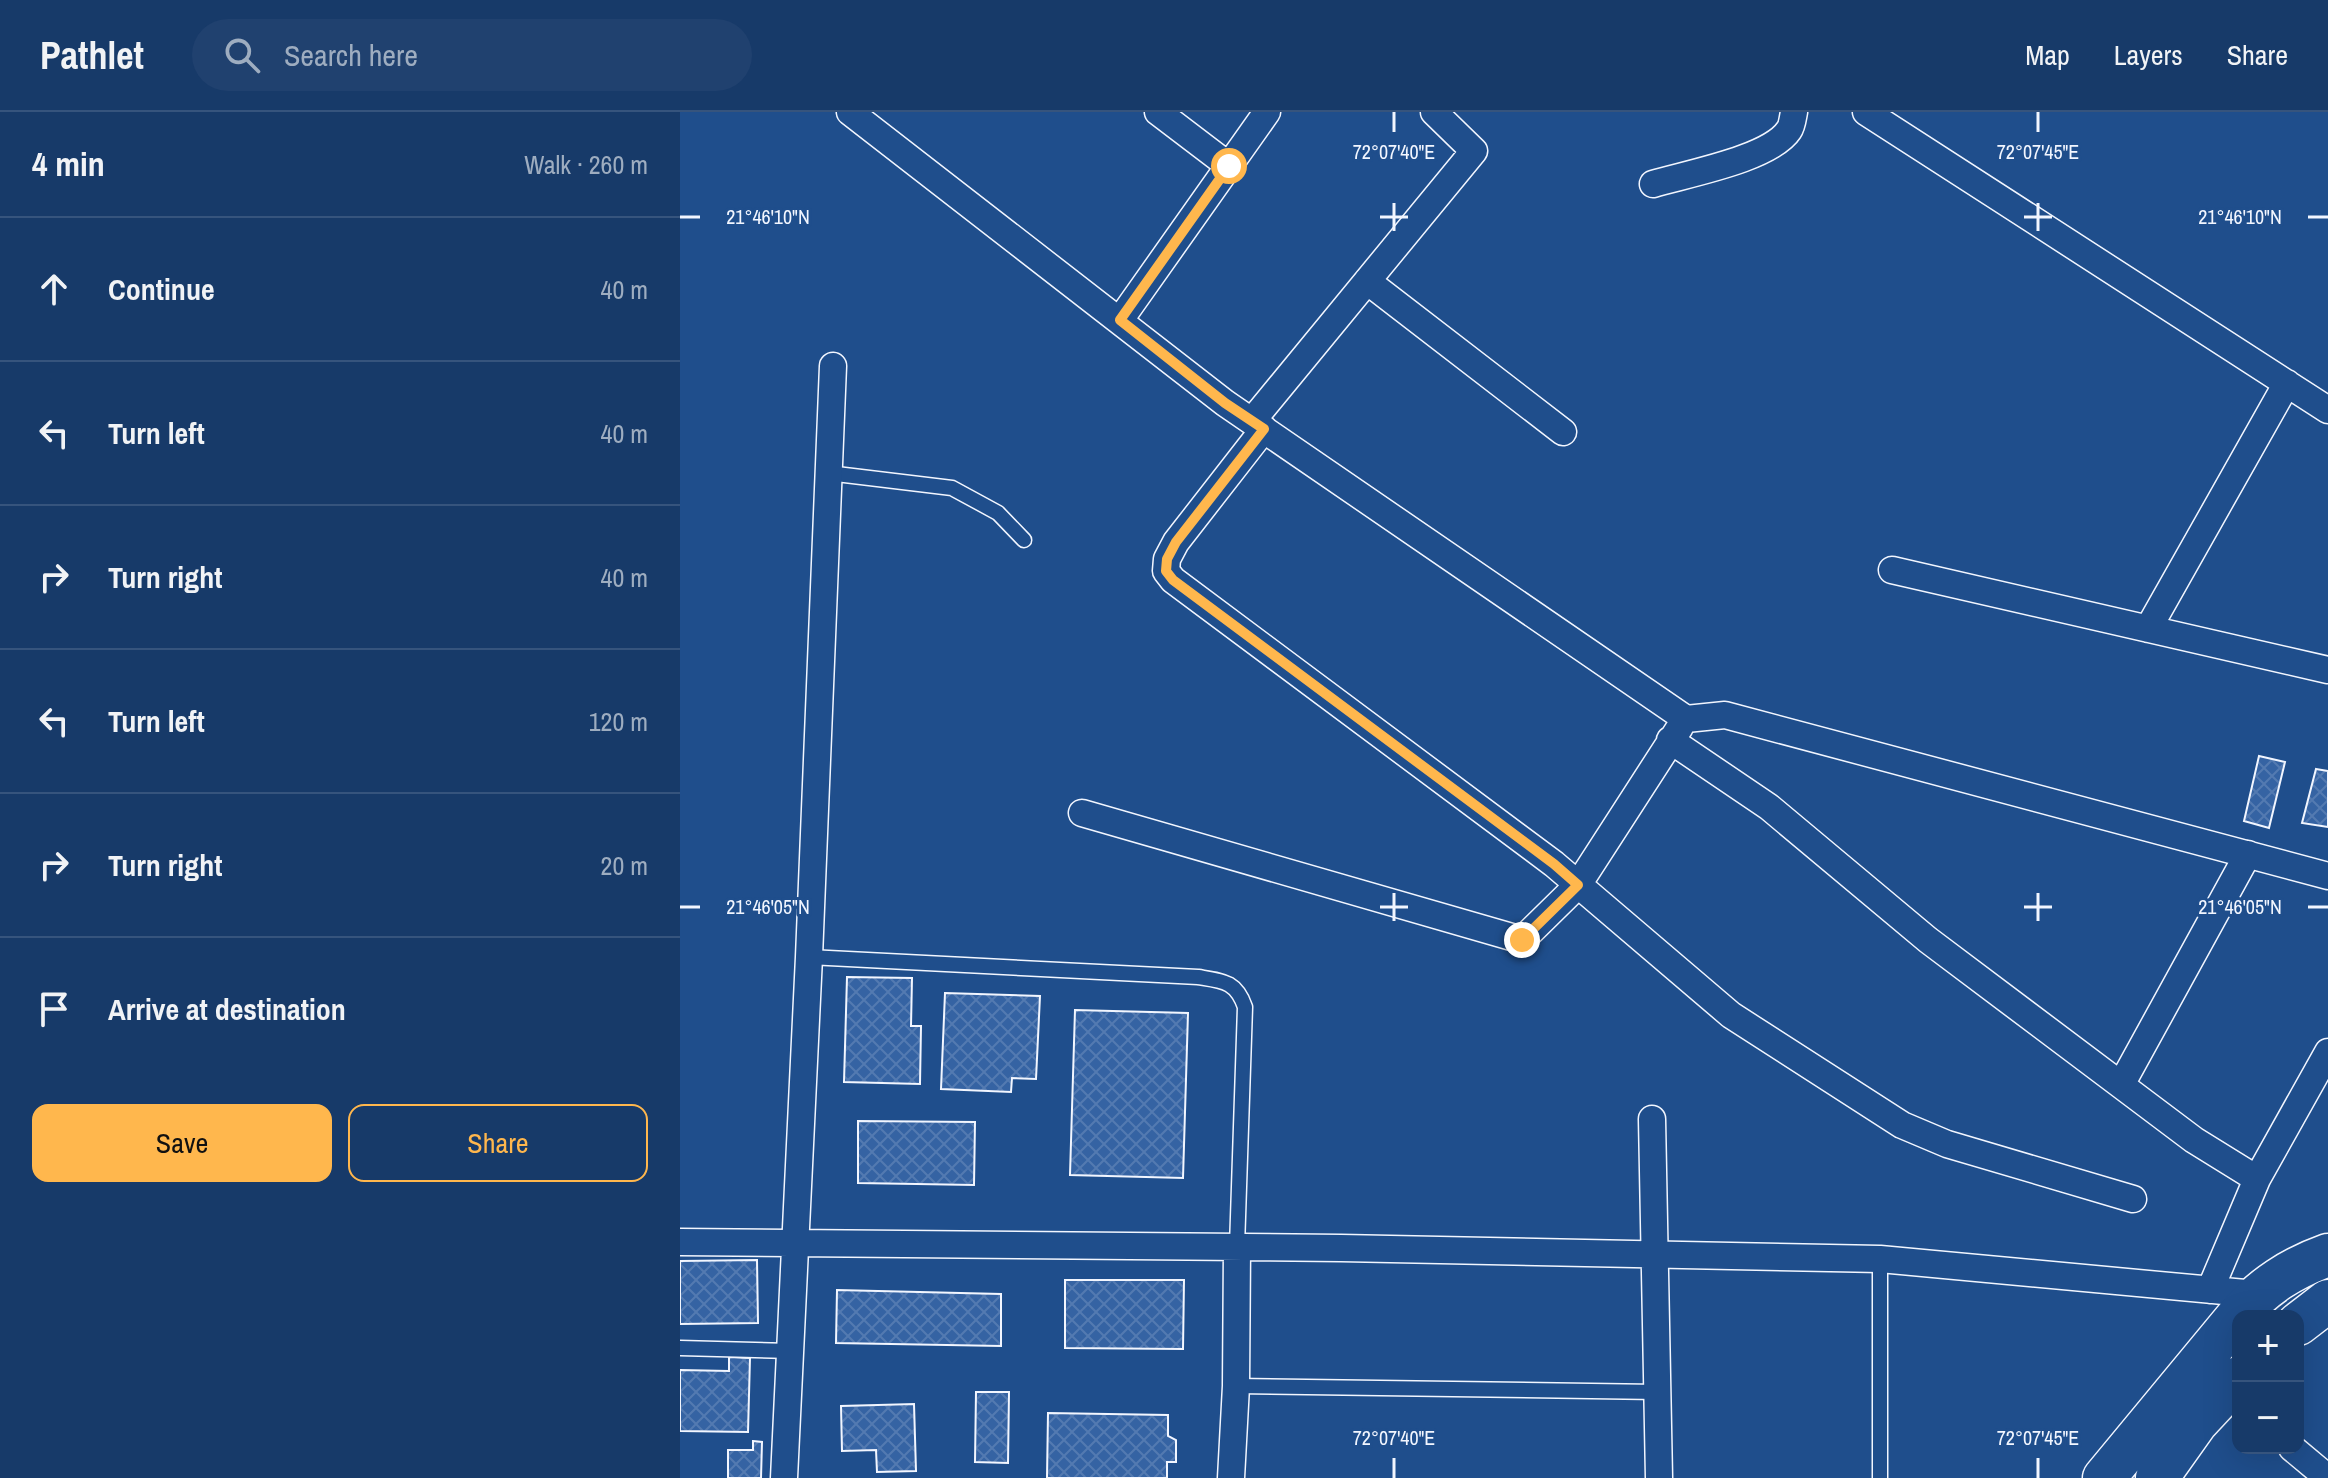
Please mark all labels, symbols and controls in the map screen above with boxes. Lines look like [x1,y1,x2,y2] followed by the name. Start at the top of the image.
[192,19,752,91] search box
[40,30,144,81] text: Pathlet
[220,33,264,77] icon: search
[284,35,418,75] text: Search here
[2025,36,2070,74] text: Map
[2114,36,2183,74] text: Layers
[2227,36,2288,74] text: Share
[1353,138,1435,165] text: 72°07'40"E
[1997,138,2079,165] text: 72°07'45"E
[32,141,105,187] text: 4 min
[524,147,648,182] text: Walk · 260 m
[1211,148,1247,184] route start
[726,203,810,230] text: 21°46'10"N
[2198,203,2282,230] text: 21°46'10"N
[32,267,76,311] icon: ahead
[108,269,215,309] text: Continue
[601,272,648,307] text: 40 m
[32,411,76,455] icon: left
[108,413,205,453] text: Turn left
[601,416,648,451] text: 40 m
[32,555,76,599] icon: right
[108,557,222,597] text: Turn right
[601,560,648,595] text: 40 m
[32,699,76,743] icon: left
[108,701,205,741] text: Turn left
[589,704,648,739] text: 120 m
[32,843,76,887] icon: right
[108,845,222,885] text: Turn right
[601,848,648,883] text: 20 m
[726,893,810,920] text: 21°46'05"N
[2198,893,2282,920] text: 21°46'05"N
[1504,922,1540,958] route end
[32,987,76,1031] icon: arrive
[108,989,346,1029] text: Arrive at destination
[32,1104,332,1182] button: Save
[348,1104,648,1182] button: Share
[2232,1310,2304,1454] map controls
[2232,1310,2304,1382] button: +
[2232,1382,2304,1454] button: −
[1353,1424,1435,1451] text: 72°07'40"E
[1997,1424,2079,1451] text: 72°07'45"E

